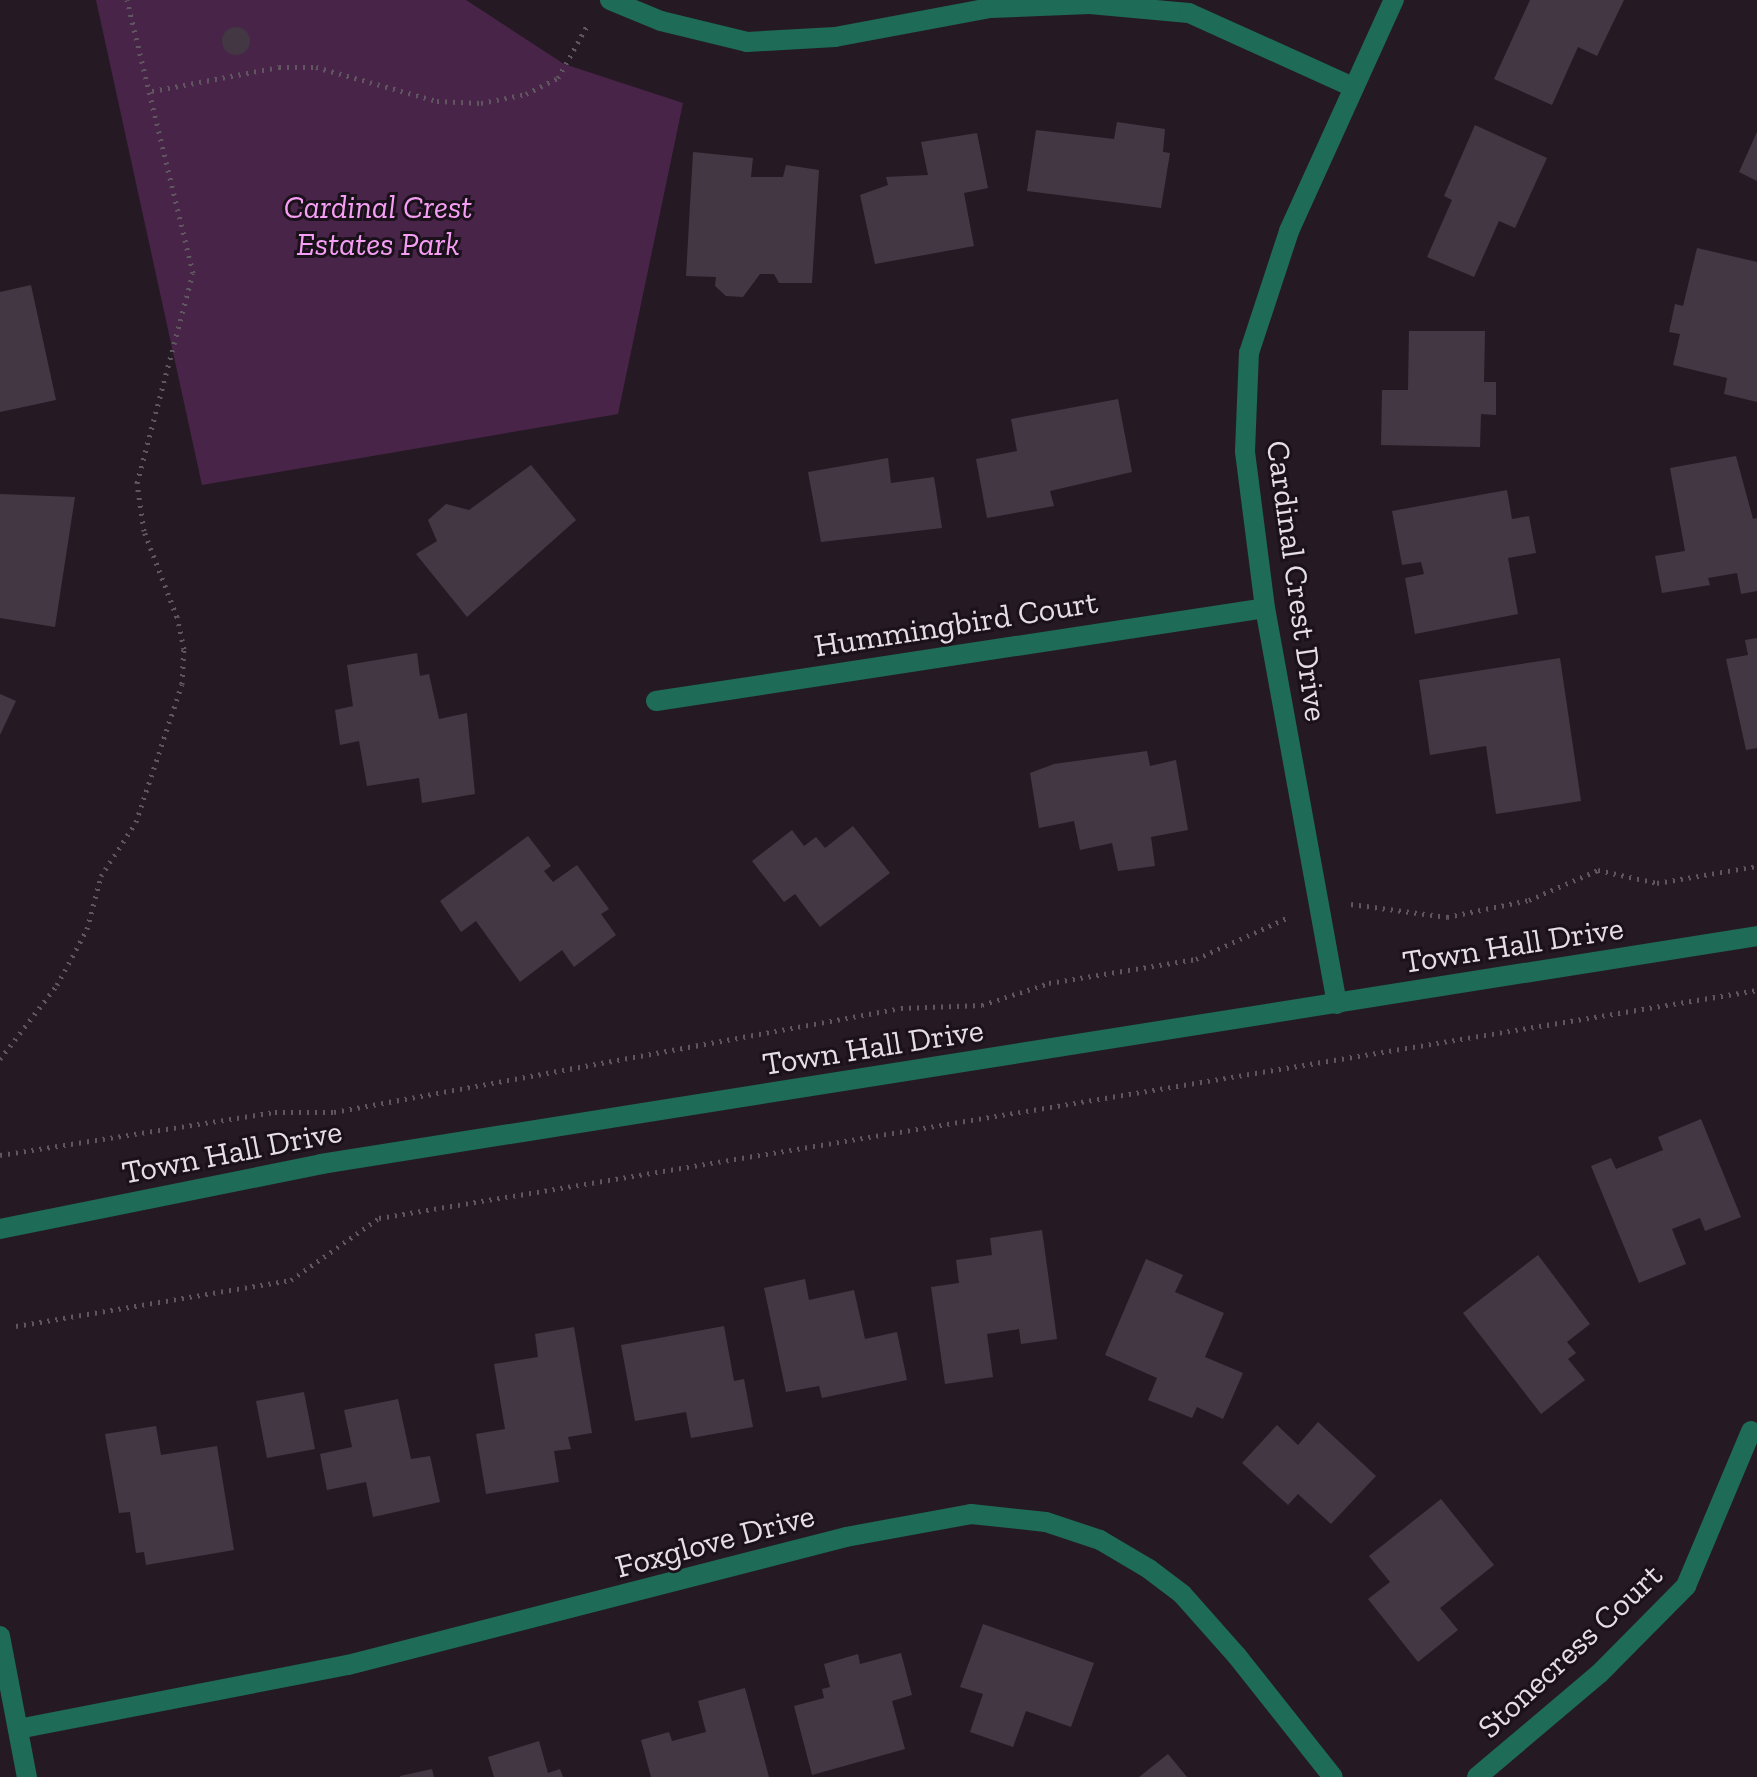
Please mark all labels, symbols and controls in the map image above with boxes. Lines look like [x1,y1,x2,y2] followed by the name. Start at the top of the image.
[284,189,472,264] park label: Cardinal Crest Estates Park
[1258,438,1336,724] street label: Cardinal Crest Drive
[812,583,1100,665] street label: Hummingbird Court
[1400,909,1626,981] street label: Town Hall Drive
[760,1011,986,1083] street label: Town Hall Drive
[119,1112,345,1192] street label: Town Hall Drive
[611,1496,819,1586] street label: Foxglove Drive
[1470,1556,1670,1746] street label: Stonecress Court

